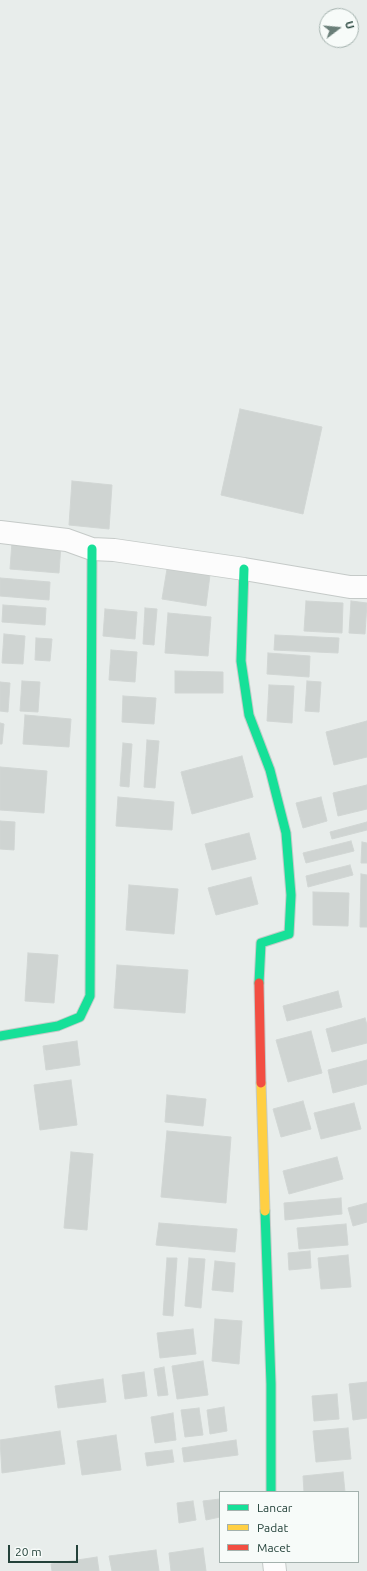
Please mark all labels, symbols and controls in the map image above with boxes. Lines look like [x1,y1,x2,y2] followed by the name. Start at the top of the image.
[319,8,359,48] north arrow
[343,20,356,30] text: U
[219,1491,359,1563] legend
[257,1501,292,1514] text: Lancar
[257,1521,288,1534] text: Padat
[10,1537,80,1563] scale bar
[257,1541,290,1554] text: Macet
[15,1545,42,1558] text: 20 m

